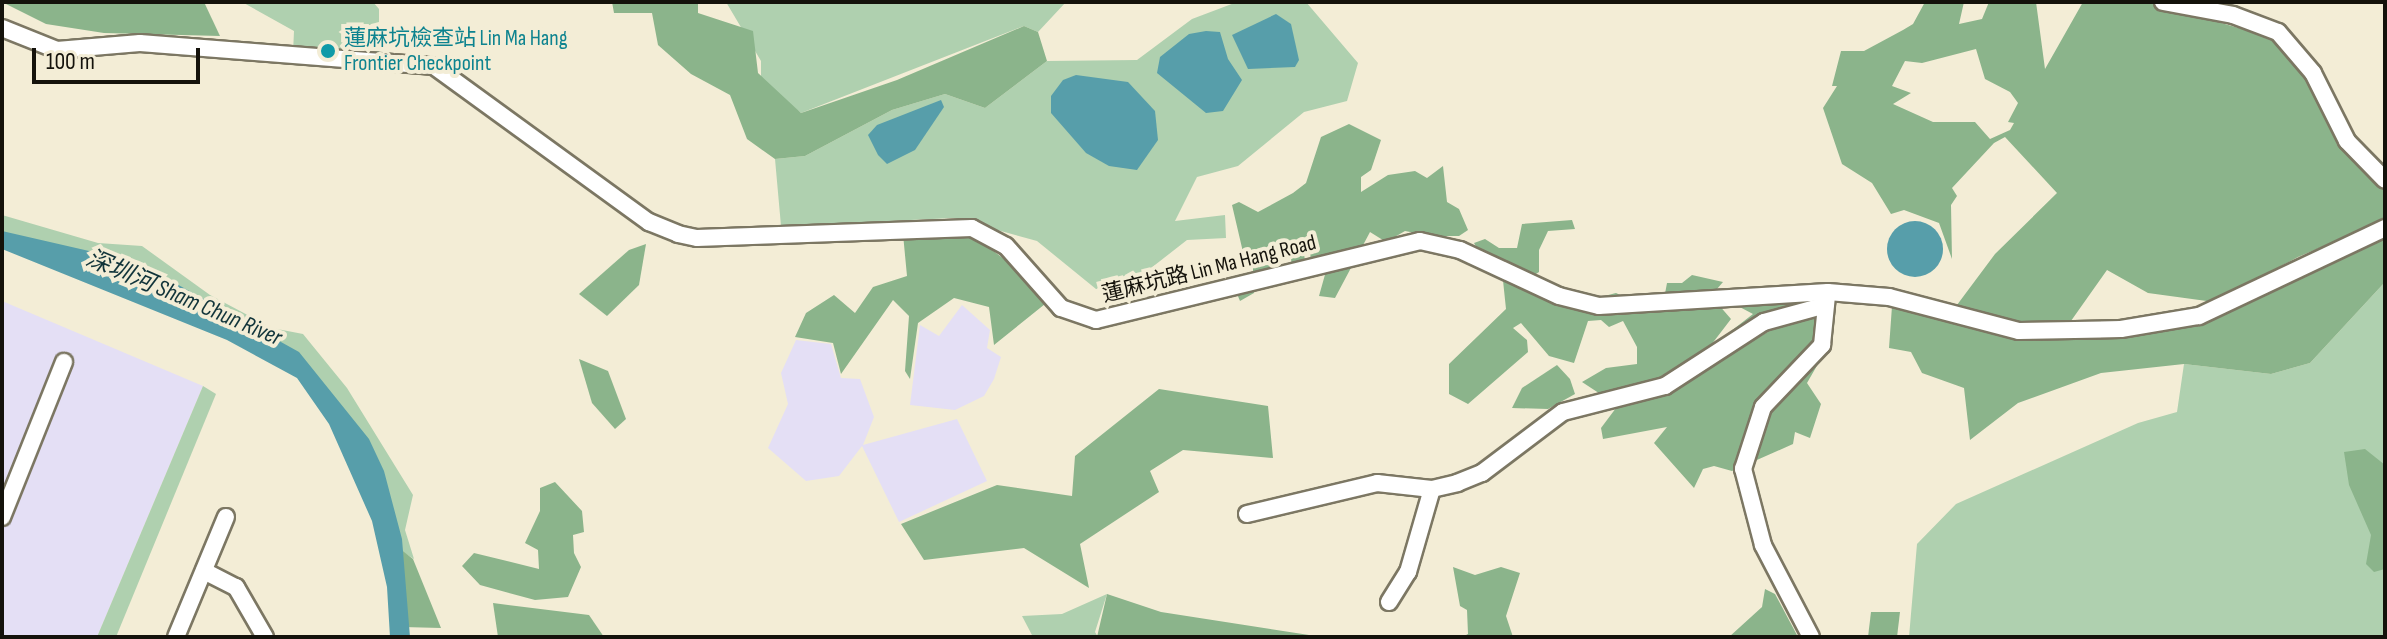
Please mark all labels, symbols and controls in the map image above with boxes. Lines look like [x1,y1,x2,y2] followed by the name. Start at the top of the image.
[344,25,568,76] place label: 蓮麻坑檢查站 Lin Ma Hang Frontier Checkpoint
[36,32,204,82] scale bar
[319,42,337,60] marker: 蓮麻坑檢查站 Lin Ma Hang Frontier Checkpoint
[46,47,95,76] text: 100 m
[1099,230,1319,308] street label: 蓮麻坑路 Lin Ma Hang Road
[82,244,286,352] water label: 深圳河 Sham Chun River

